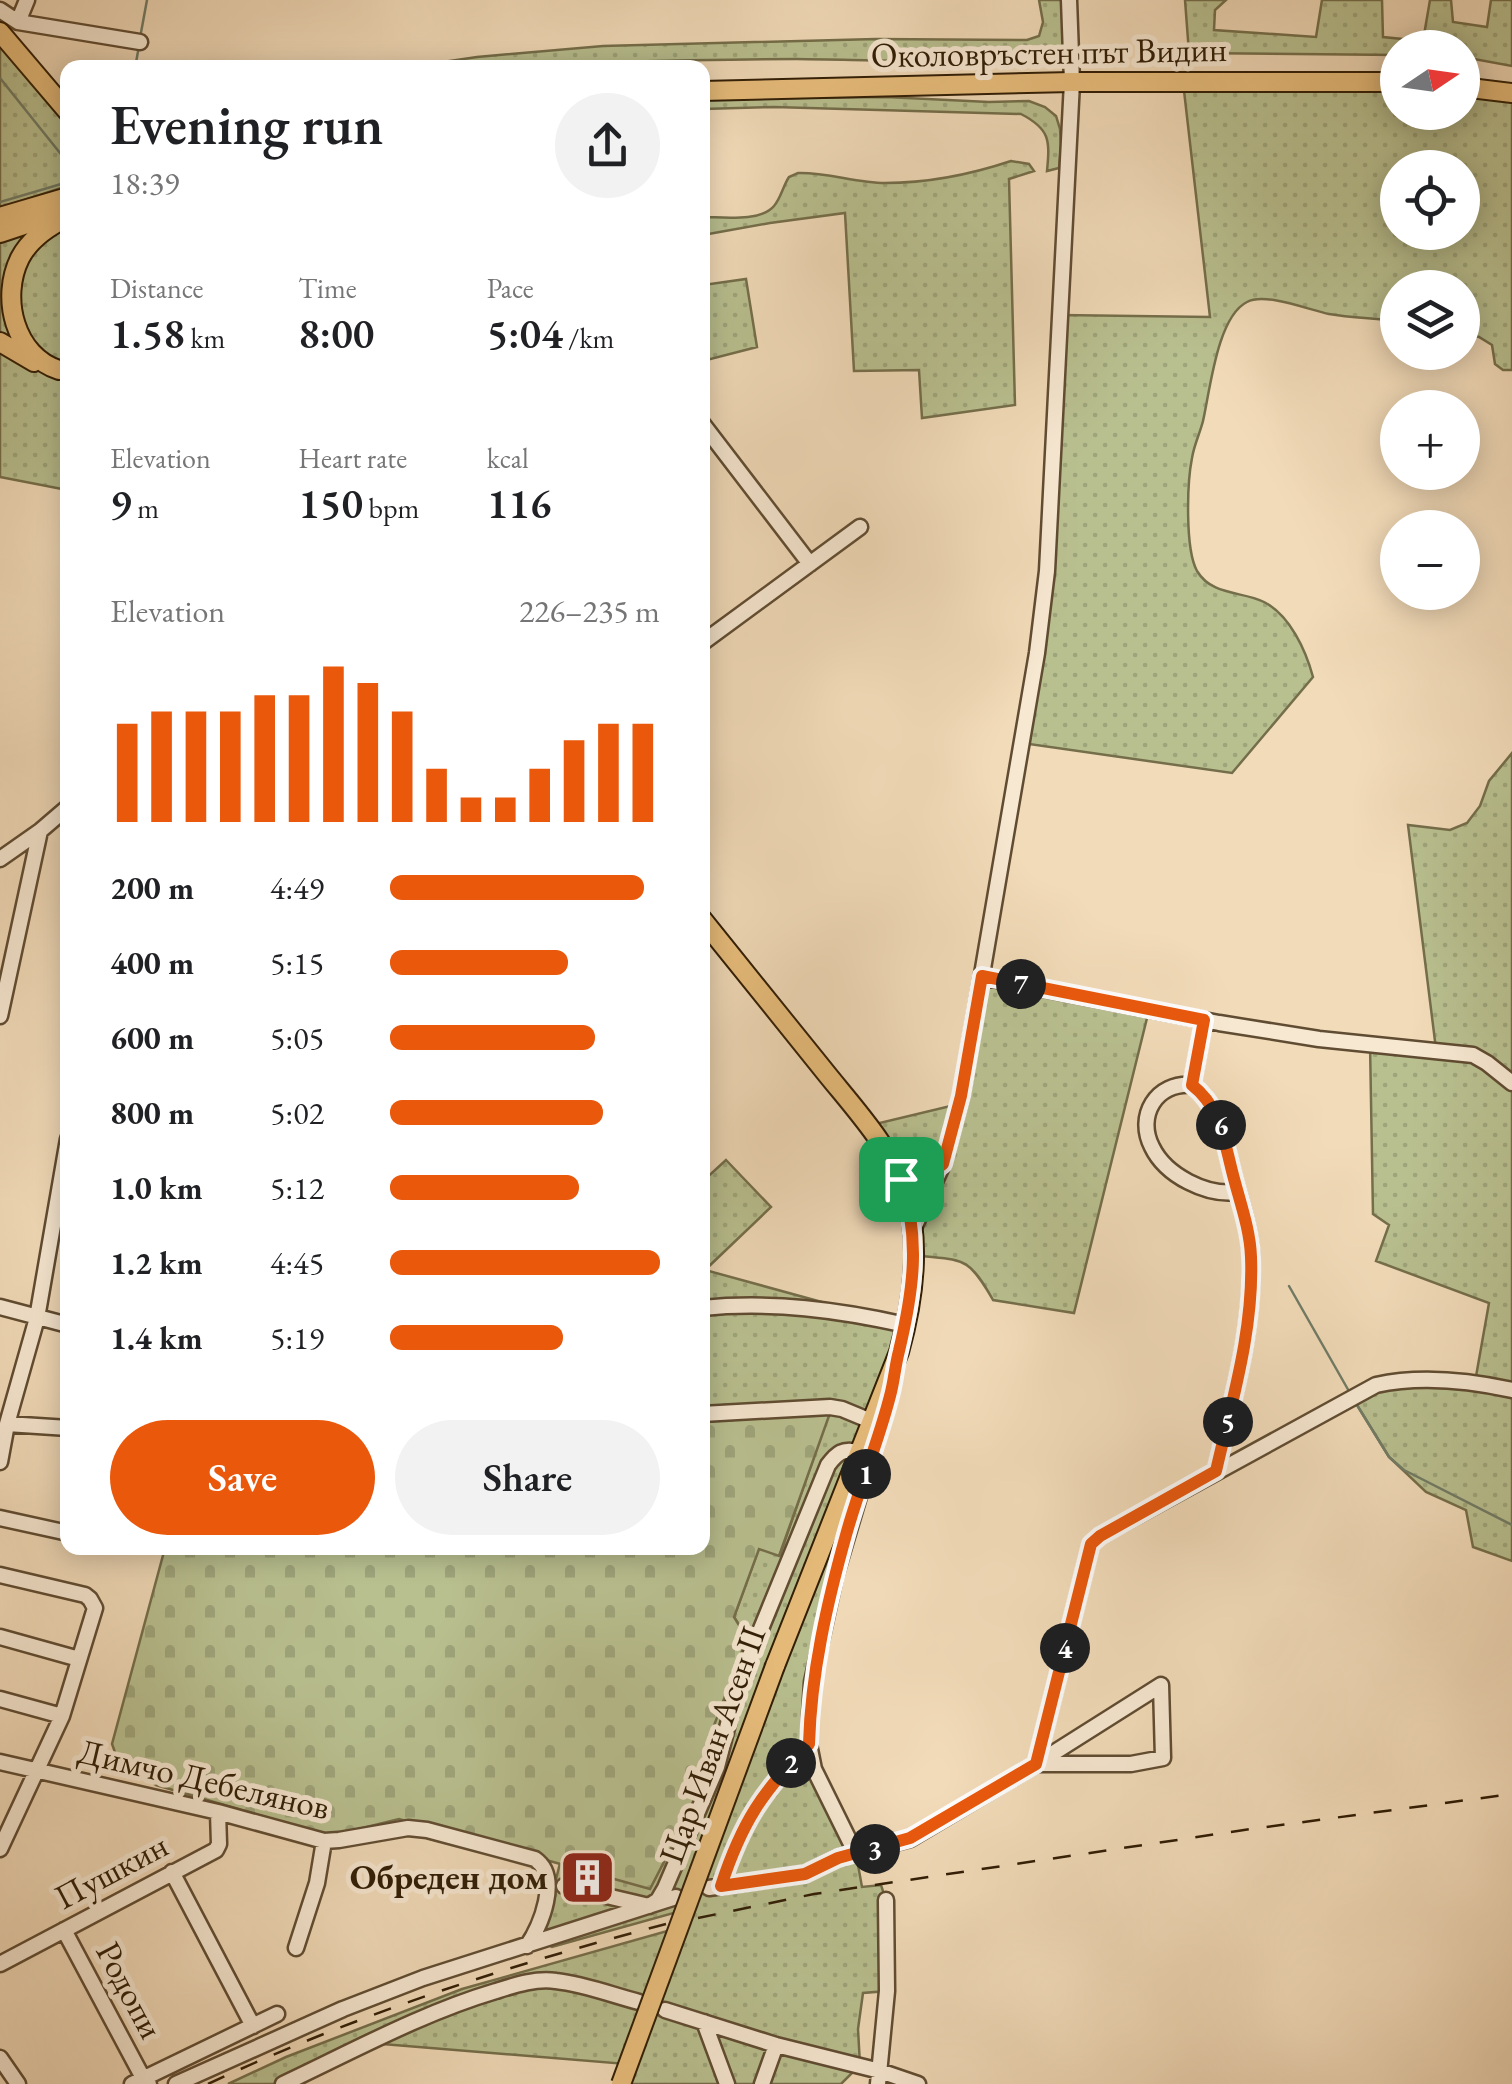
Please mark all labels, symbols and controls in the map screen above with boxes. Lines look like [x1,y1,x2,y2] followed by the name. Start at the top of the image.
[870,26,1228,78] street label: Околовръстен път Видин
[1380,30,1480,130] north arrow
[1380,30,1480,610] map controls
[110,89,383,160] text: Evening run
[555,93,660,198] button: share
[1380,150,1480,250] button: locate
[110,162,179,204] text: 18:39
[110,270,204,306] text: Distance
[298,270,357,306] text: Time
[487,270,534,306] text: Pace
[1380,270,1480,370] button: layers
[110,306,185,361] text: 1.58
[298,306,374,361] text: 8:00
[487,306,563,361] text: 5:04
[185,320,225,356] text: km
[563,320,614,356] text: /km
[1380,390,1480,490] button: +
[110,440,211,476] text: Elevation
[298,440,407,476] text: Heart rate
[487,440,529,476] text: kcal
[110,476,132,531] text: 9
[298,476,363,531] text: 150
[487,476,551,531] text: 116
[132,490,159,526] text: m
[363,490,419,526] text: bpm
[1380,510,1480,610] button: −
[110,590,225,632] text: Elevation
[519,590,660,632] text: 226–235 m
[110,867,194,909] text: 200 m
[270,867,324,909] text: 4:49
[110,942,194,984] text: 400 m
[270,942,324,984] text: 5:15
[996,959,1046,1009] pin: 7
[1014,966,1028,1002] text: 7
[110,1017,194,1059] text: 600 m
[270,1017,324,1059] text: 5:05
[110,1092,194,1134] text: 800 m
[270,1092,324,1134] text: 5:02
[1196,1100,1246,1150] pin: 6
[1214,1107,1228,1143] text: 6
[859,1137,944,1222] pin
[874,1152,929,1207] icon: arrive
[110,1167,203,1209] text: 1.0 km
[270,1167,324,1209] text: 5:12
[110,1242,203,1284] text: 1.2 km
[270,1242,324,1284] text: 4:45
[110,1317,203,1359] text: 1.4 km
[270,1317,324,1359] text: 5:19
[1203,1397,1253,1447] pin: 5
[1221,1404,1235,1440] text: 5
[110,1420,375,1535] button: Save
[395,1420,660,1535] button: Share
[841,1449,891,1499] pin: 1
[859,1456,873,1492] text: 1
[648,1620,776,1870] street label: Цар Иван Асен II
[1040,1623,1090,1673] pin: 4
[1058,1630,1072,1666] text: 4
[74,1728,334,1829] street label: Димчо Дебелянов
[766,1738,816,1788] pin: 2
[784,1745,798,1781] text: 2
[46,1822,176,1920] street label: Пушкин
[850,1824,900,1874] pin: 3
[868,1831,882,1867] text: 3
[557,1847,617,1907] building icon: Обреден дом
[350,1854,548,1899] place label: Обреден дом
[86,1934,175,2046] street label: Родопи

